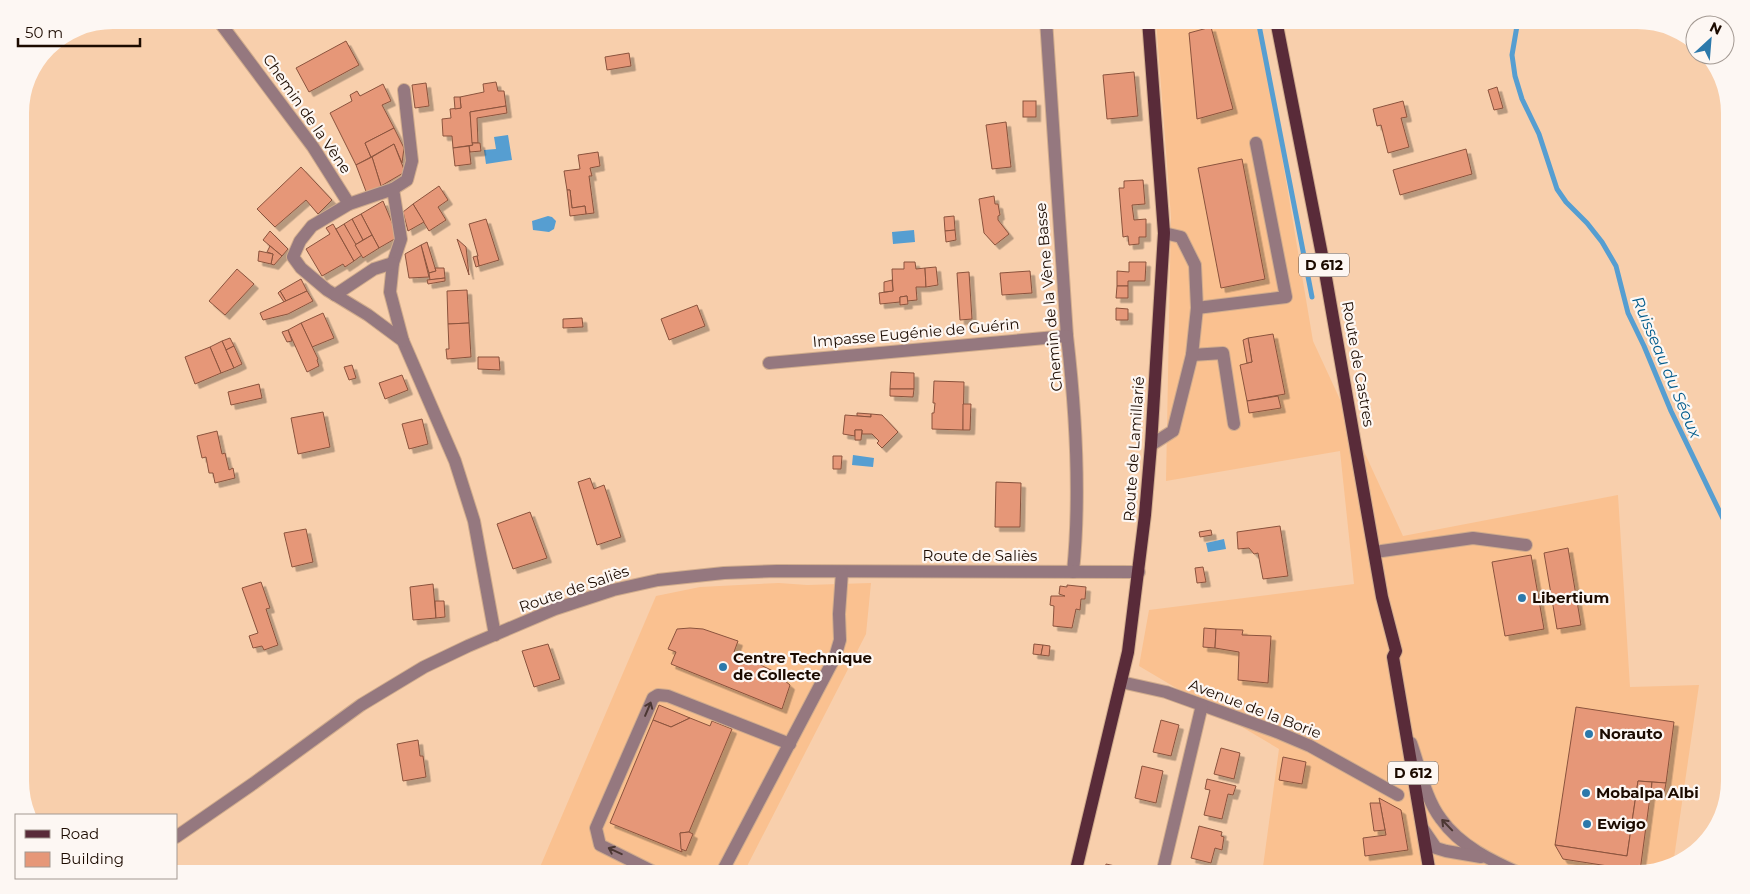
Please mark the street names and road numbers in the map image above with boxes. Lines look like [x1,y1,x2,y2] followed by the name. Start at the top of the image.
[259,50,356,177] street label: Chemin de la Vène
[1031,202,1066,392] street label: Chemin de la Vène Basse
[1299,254,1349,276] road number: D 612
[1338,300,1379,428] street label: Route de Castres
[812,314,1020,351] street label: Impasse Eugénie de Guérin
[1119,376,1148,522] street label: Route de Lamillarié
[923,546,1037,565] street label: Route de Saliès
[516,561,631,616] street label: Route de Saliès
[1186,675,1324,743] street label: Avenue de la Borie
[1388,761,1438,784] road number: D 612

